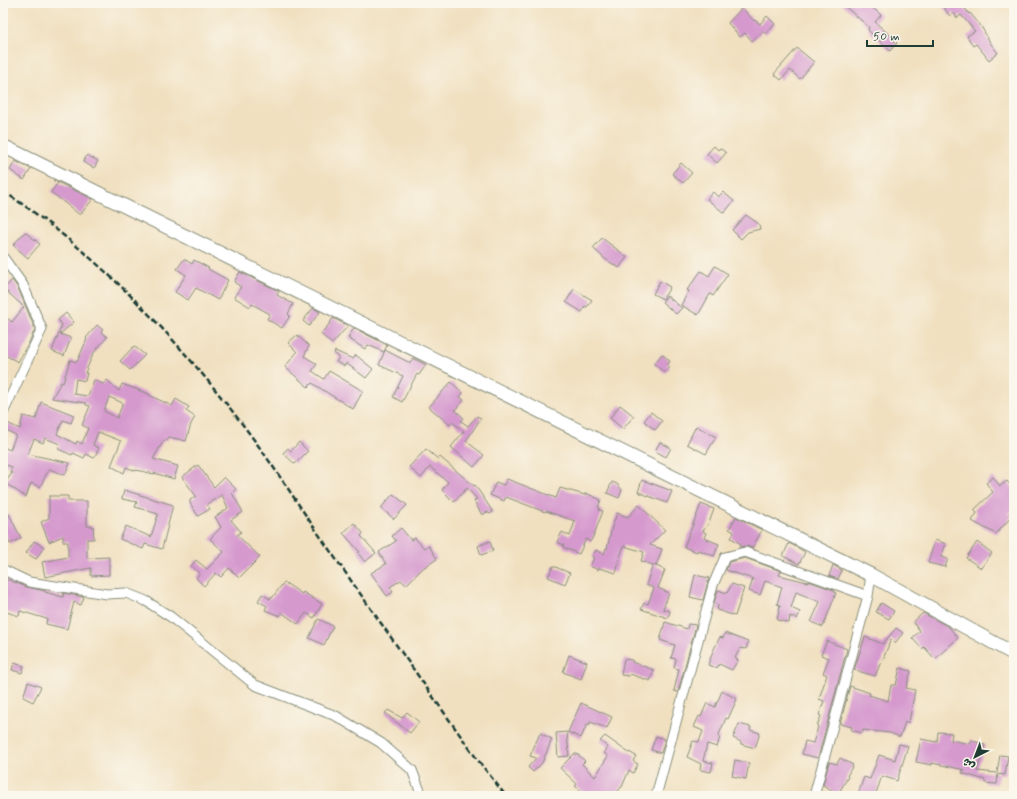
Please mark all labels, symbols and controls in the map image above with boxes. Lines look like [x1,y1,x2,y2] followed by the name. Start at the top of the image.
[867,22,933,48] scale bar
[873,29,900,45] text: 50 m
[955,737,995,777] north arrow
[960,754,978,773] text: ش

